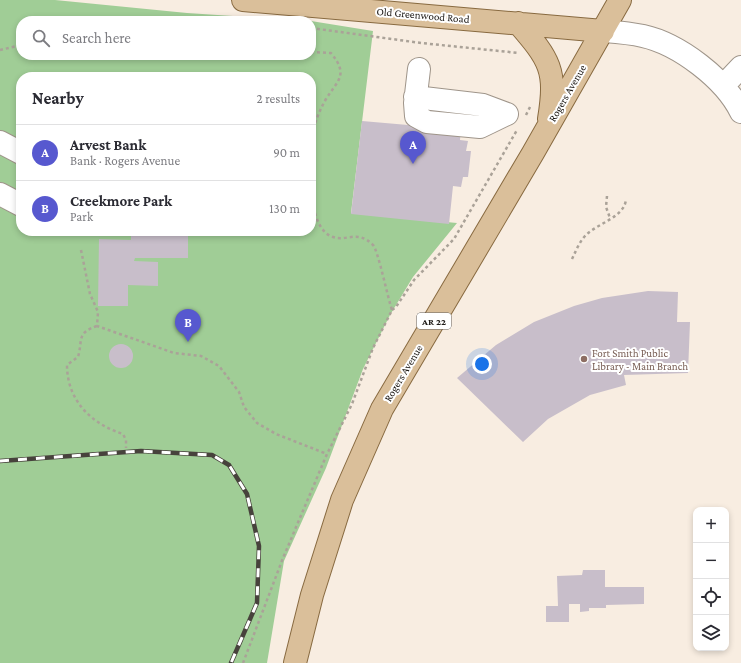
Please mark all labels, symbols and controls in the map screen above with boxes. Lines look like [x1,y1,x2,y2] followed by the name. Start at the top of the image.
[376,5,470,25] street label: Old Greenwood Road
[16,16,316,60] search box
[30,27,52,49] icon: search
[62,30,131,46] text: Search here
[546,62,589,124] street label: Rogers Avenue
[32,89,84,108] text: Nearby
[257,91,300,106] text: 2 results
[400,131,426,164] pin: A
[70,137,146,153] text: Arvest Bank
[41,145,49,160] text: A
[273,145,300,160] text: 90 m
[70,153,180,168] text: Bank · Rogers Avenue
[70,193,172,209] text: Creekmore Park
[41,201,49,216] text: B
[269,201,300,216] text: 130 m
[70,209,93,224] text: Park
[175,309,201,342] pin: B
[417,313,451,329] road number: AR 22
[381,342,426,404] street label: Rogers Avenue
[592,347,688,373] place label: Fort Smith Public Library - Main Branch
[472,354,492,374] your location
[579,354,589,364] marker: Fort Smith Public Library - Main Branch
[693,507,729,651] map controls
[693,507,729,543] button: +
[693,543,729,579] button: −
[693,579,729,615] button: locate
[693,615,729,651] button: layers

